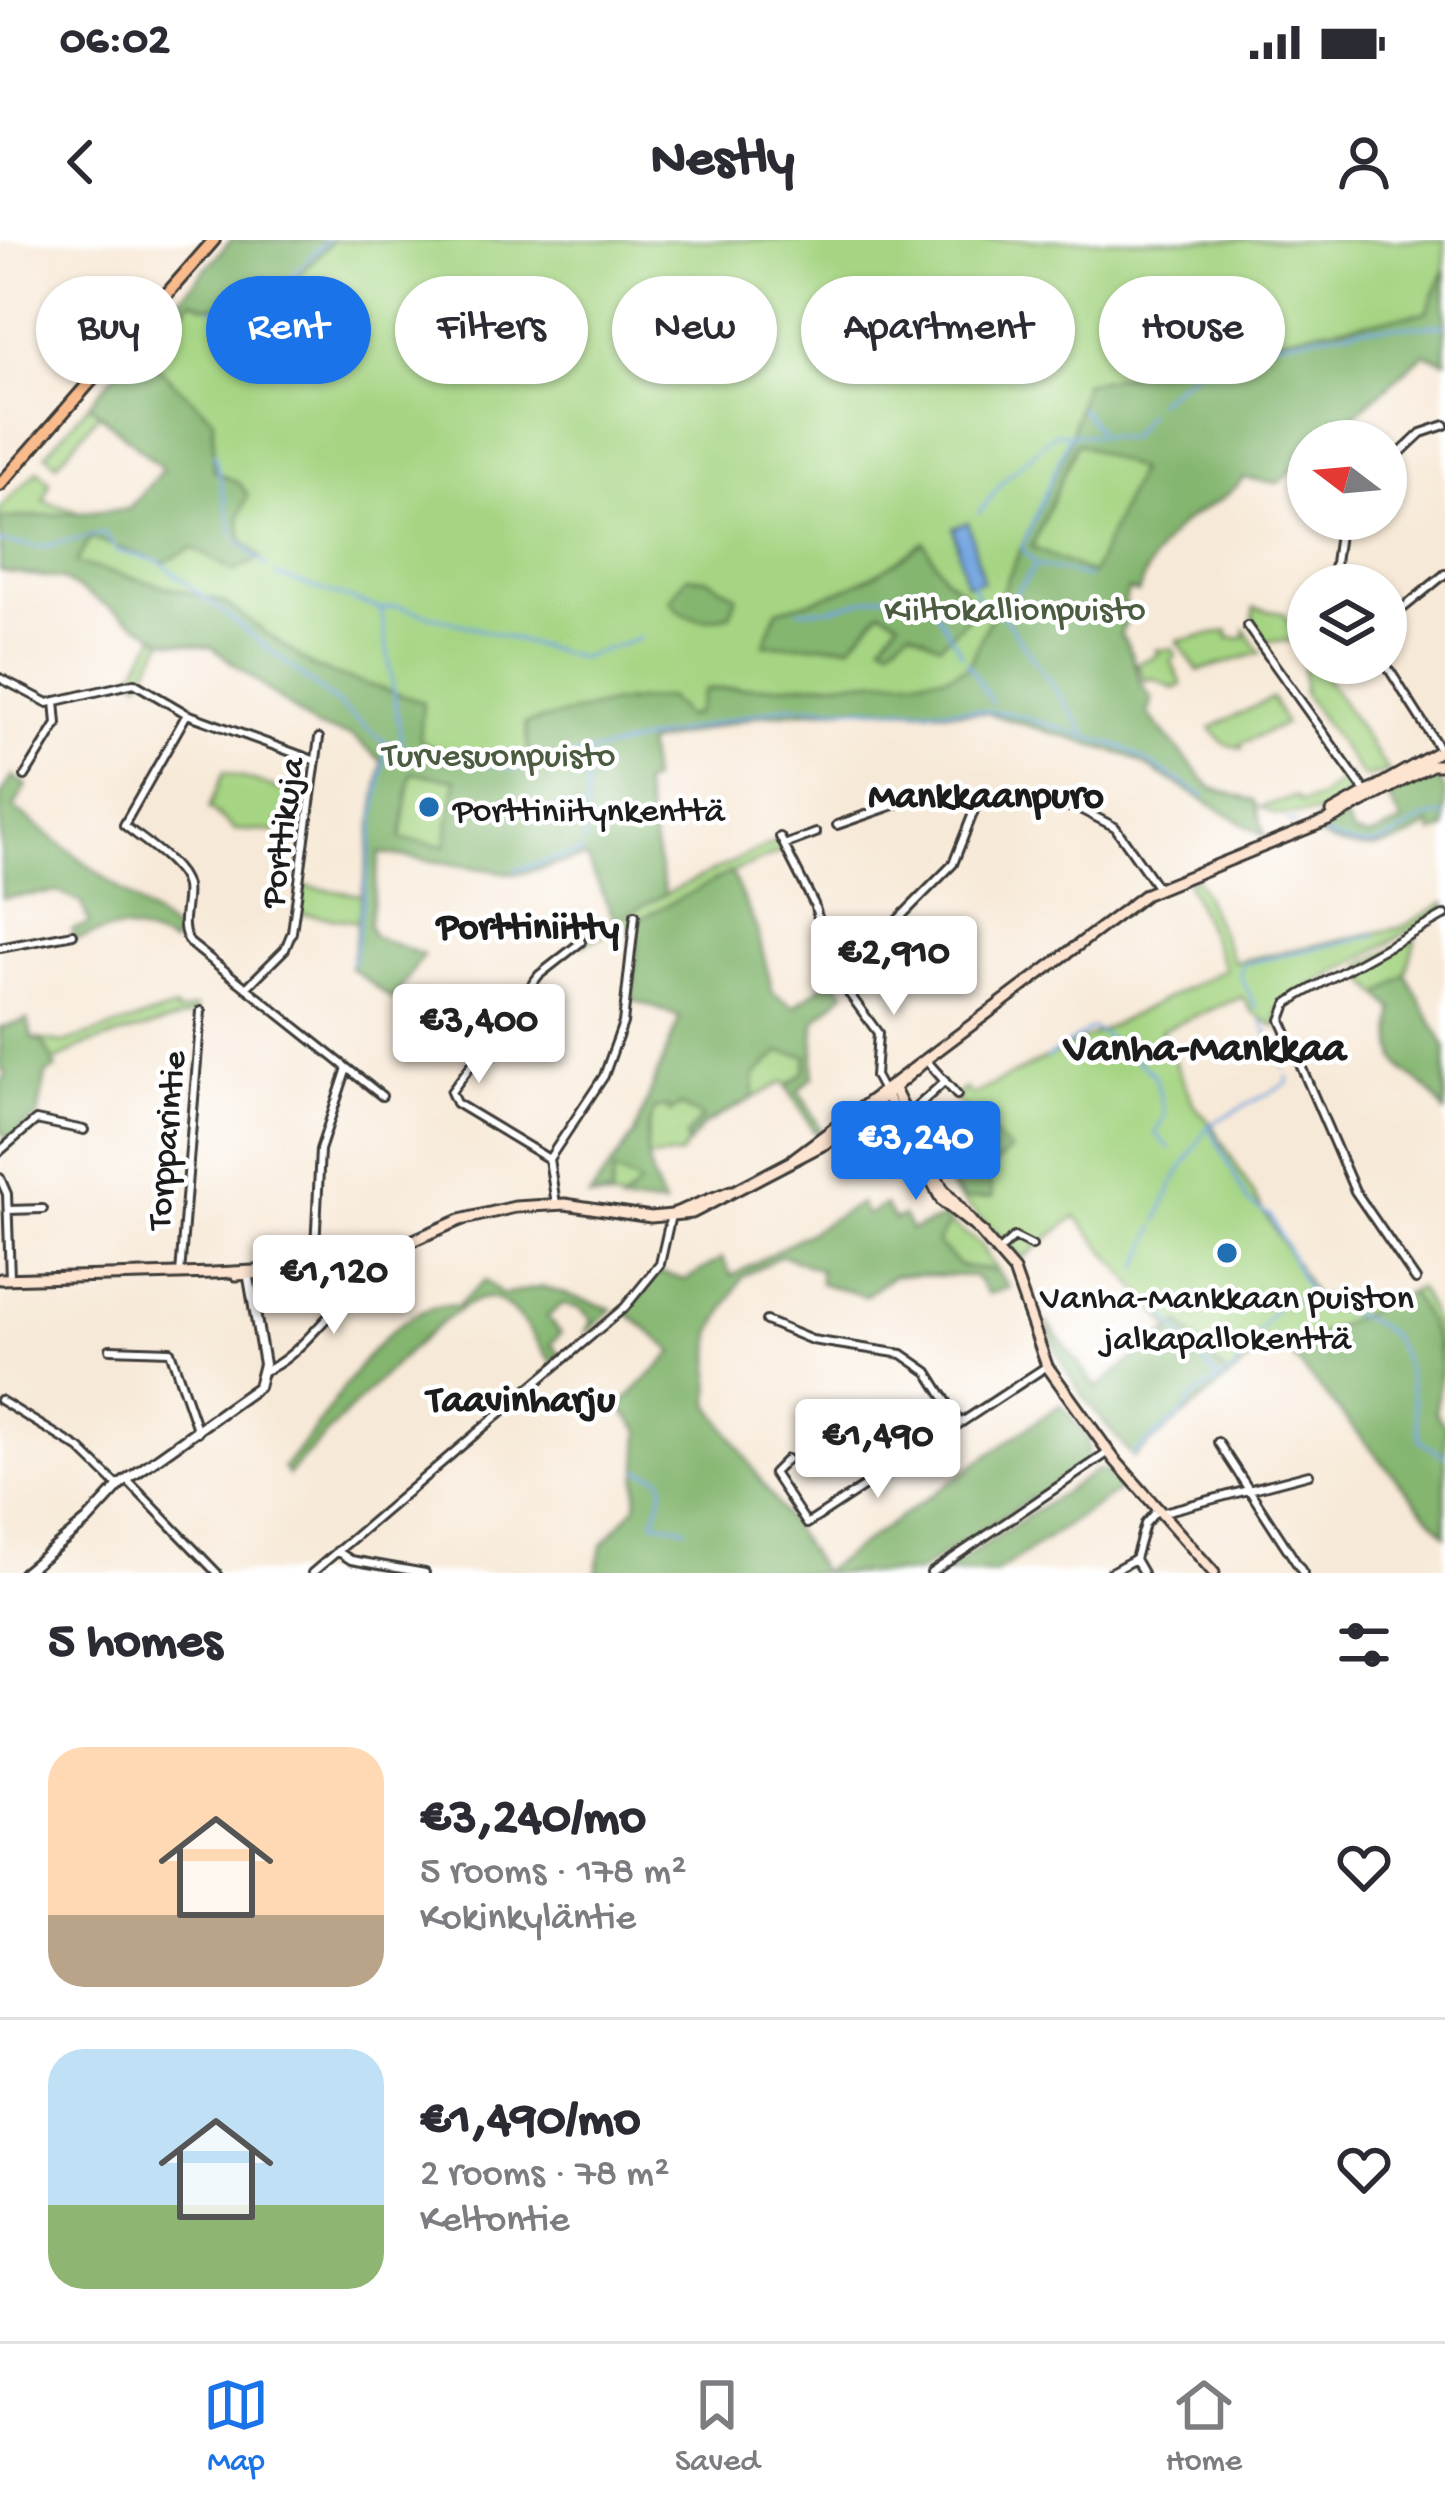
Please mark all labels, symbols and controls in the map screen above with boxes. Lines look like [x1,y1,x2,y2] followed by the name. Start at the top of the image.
[60,16,170,69] text: 06:02
[48,129,114,195] icon: back
[1331,129,1397,195] icon: person
[651,130,794,194] text: Nestly
[36,276,182,384] chip: Buy
[206,276,371,384] chip: Rent
[395,276,588,384] chip: Filters
[612,276,777,384] chip: New
[801,276,1075,384] chip: Apartment
[1099,276,1285,384] chip: House
[1287,420,1407,540] north arrow
[1287,420,1407,684] map controls
[1287,564,1407,684] button: layers
[884,591,1146,634] park label: Kiiltokallionpuisto
[381,737,615,780] park label: Turvesuonpuisto
[253,754,317,912] street label: Porttikuja
[868,776,1104,822] district label: Mankkaanpuro
[452,792,726,835] place label: Porttiniitynkenttä
[416,794,442,820] marker: Porttiniitynkenttä
[435,907,620,953] district label: Porttiniitty
[796,916,992,1018] pin: €2,910
[838,932,950,978] text: €2,910
[381,984,577,1086] pin: €3,400
[420,1000,538,1046] text: €3,400
[1062,1027,1349,1076] district label: Vanha-Mankkaa
[140,1049,199,1234] street label: Torpparintie
[818,1101,1014,1203] pin: €3,240
[858,1117,974,1163] text: €3,240
[236,1235,432,1337] pin: €1,120
[1214,1240,1240,1266] marker: Vanha-Mankkaan puiston jalkapallokenttä
[280,1251,388,1297] text: €1,120
[1039,1279,1414,1363] place label: Vanha-Mankkaan puiston jalkapallokenttä
[424,1380,616,1426] district label: Taavinharju
[780,1399,976,1501] pin: €1,490
[822,1415,934,1461] text: €1,490
[1331,1612,1397,1678] icon: filters
[48,1615,222,1675] text: 5 homes
[420,1791,646,1851] text: €3,240/mo
[144,1795,288,1939] icon: home
[1331,1834,1397,1900] icon: heart
[420,1851,687,1897] text: 5 rooms · 178 m²
[420,1897,636,1943] text: Kokinkyläntie
[420,2093,641,2153] text: €1,490/mo
[144,2097,288,2241] icon: home
[1331,2136,1397,2202] icon: heart
[420,2153,669,2199] text: 2 rooms · 78 m²
[420,2199,569,2245] text: Keltontie
[203,2372,269,2482] tab: Map
[675,2372,760,2482] tab: Saved
[1166,2372,1242,2482] tab: Home

